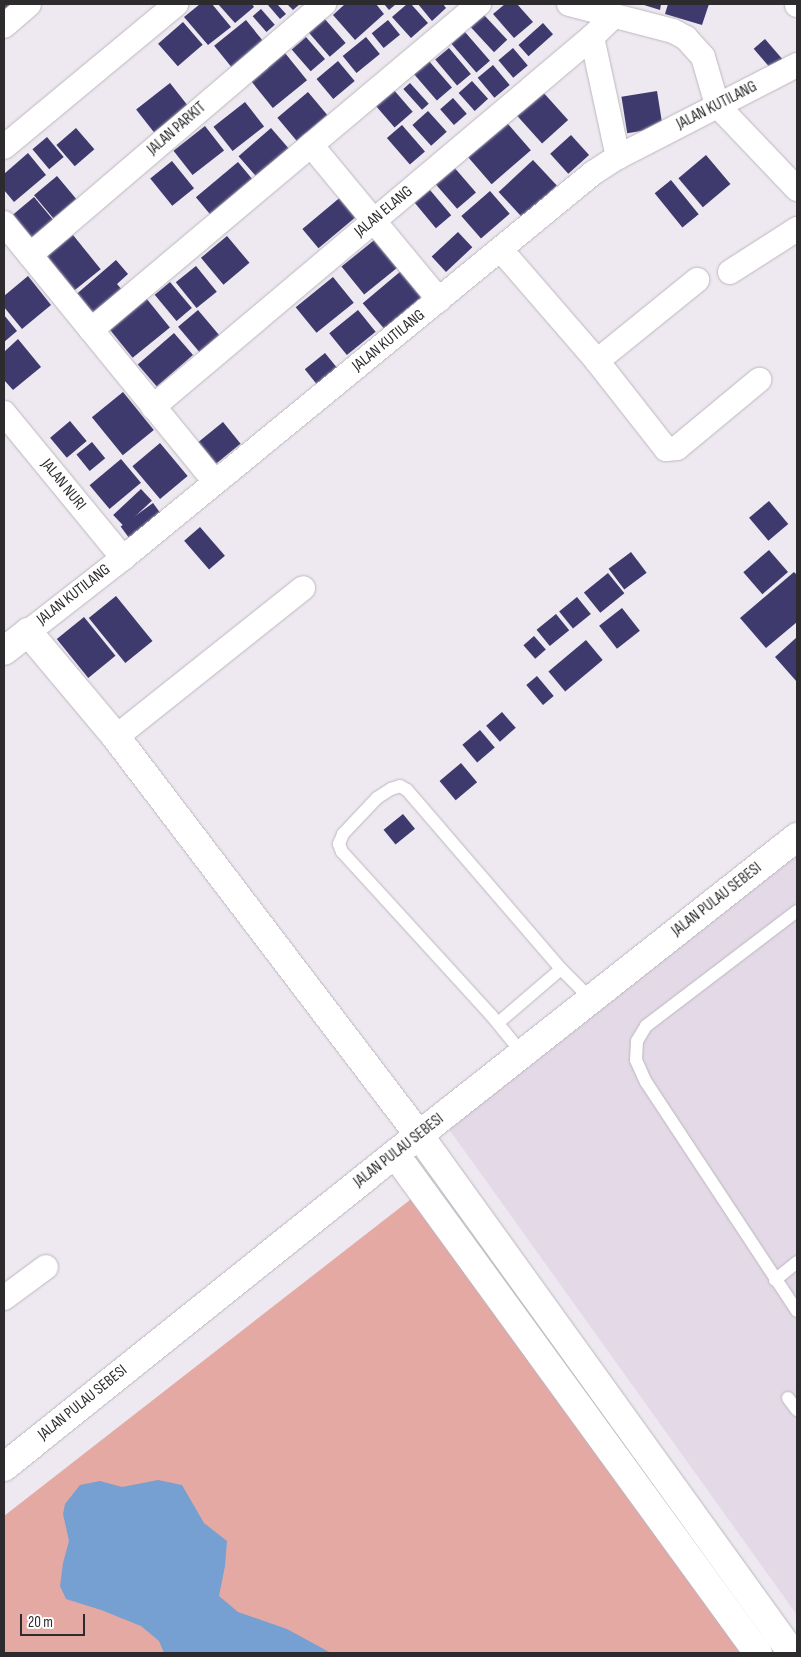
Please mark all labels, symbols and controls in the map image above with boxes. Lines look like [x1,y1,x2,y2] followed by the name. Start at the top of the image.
[674,78,760,134] street label: JALAN KUTILANG
[144,98,210,160] street label: JALAN PARKIT
[351,182,417,242] street label: JALAN ELANG
[349,306,429,376] street label: JALAN KUTILANG
[37,455,89,515] street label: JALAN NURI
[34,560,114,630] street label: JALAN KUTILANG
[668,859,766,941] street label: JALAN PULAU SEBESI
[350,1110,448,1192] street label: JALAN PULAU SEBESI
[35,1361,131,1445] street label: JALAN PULAU SEBESI
[22,1604,88,1636] scale bar
[28,1613,53,1632] text: 20 m

